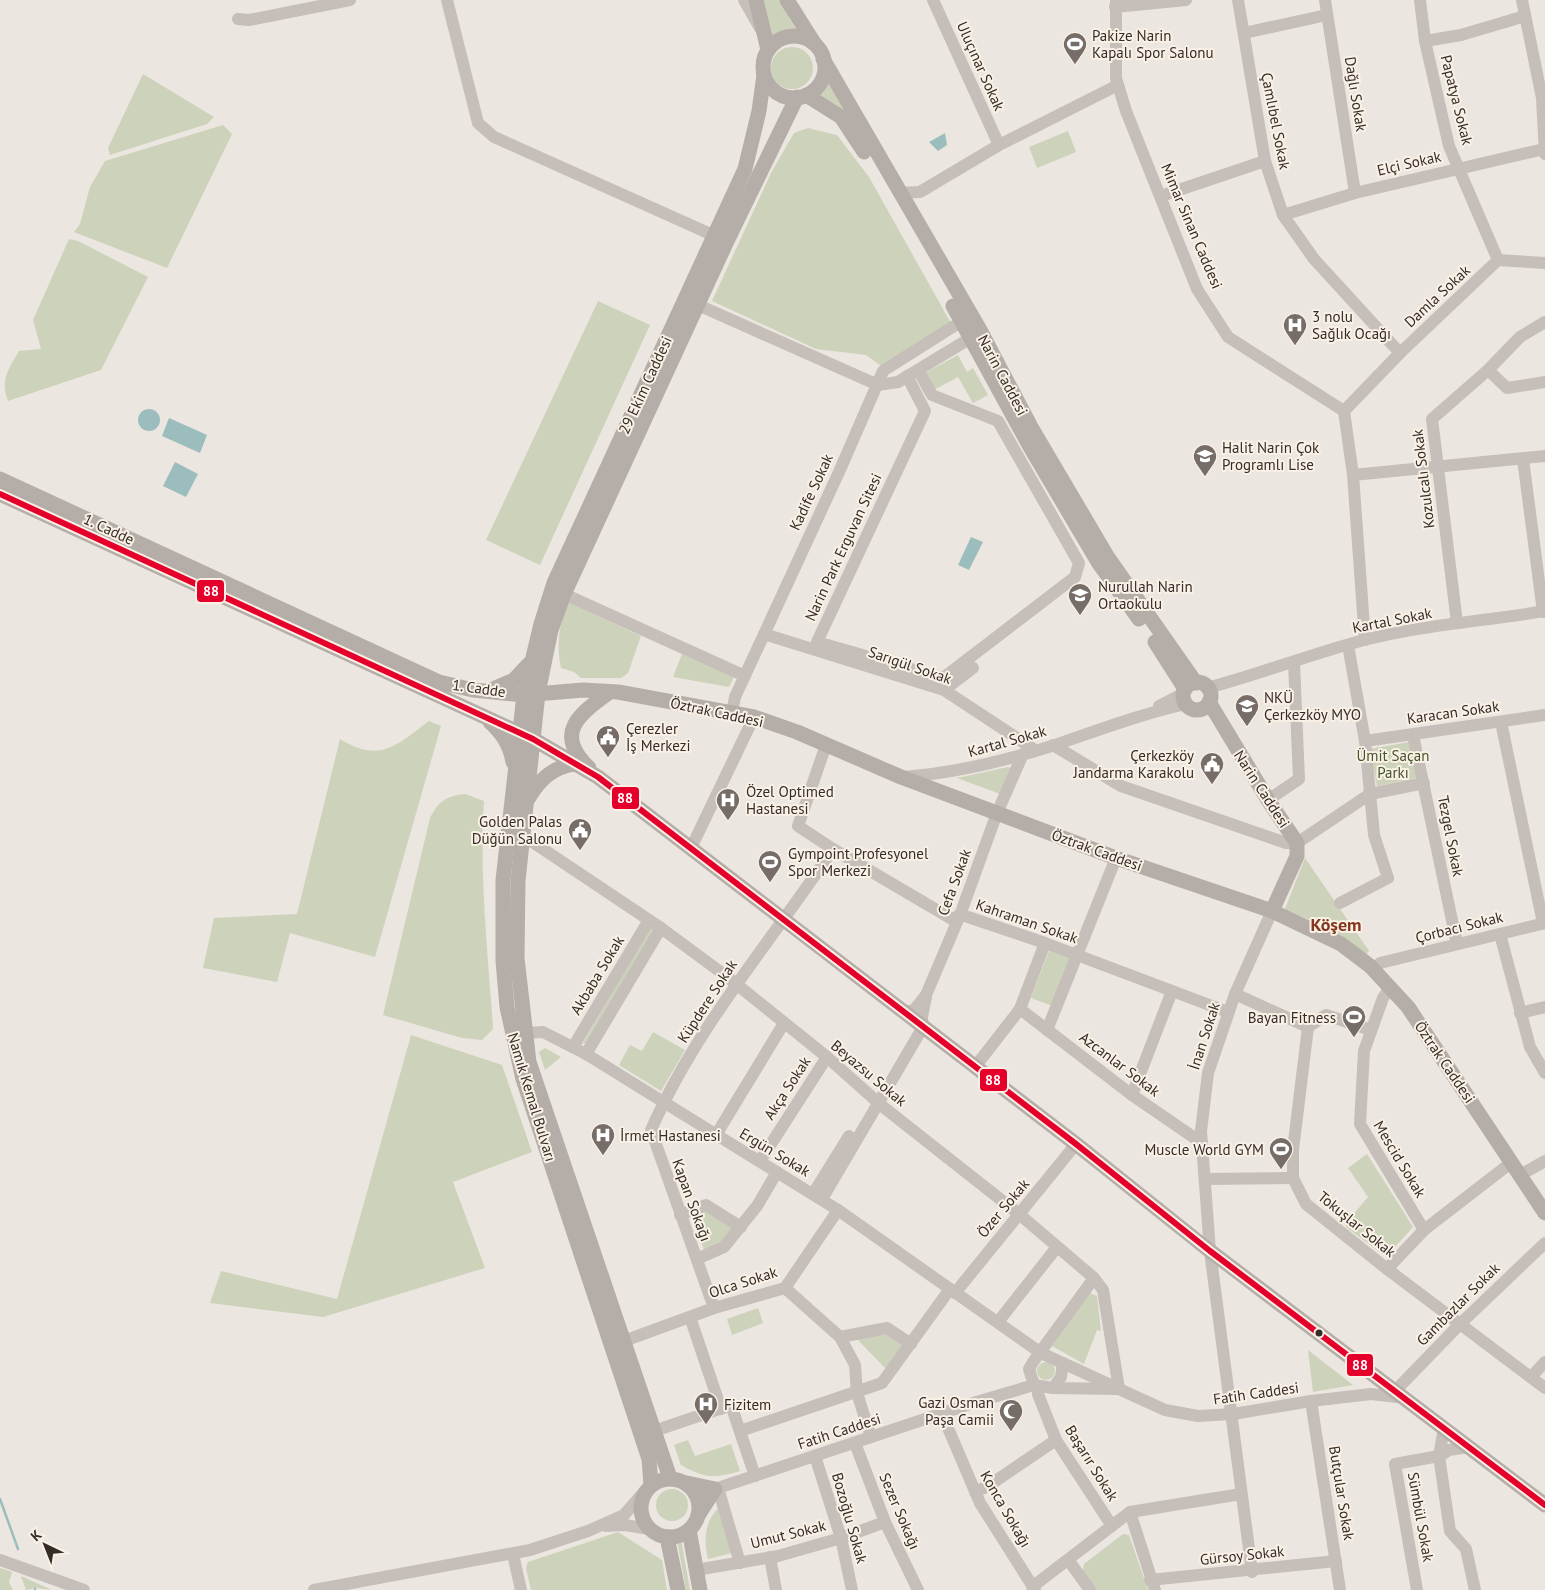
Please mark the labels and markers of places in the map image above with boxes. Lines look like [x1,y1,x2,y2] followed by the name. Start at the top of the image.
[1092,26,1213,62] place label: Pakize Narin Kapalı Spor Salonu
[1062,31,1088,65] sports icon: Pakize Narin Kapalı Spor Salonu
[1312,307,1391,343] place label: 3 nolu Sağlık Ocağı
[1282,312,1308,346] hospital icon: 3 nolu Sağlık Ocağı
[1222,438,1320,474] place label: Halit Narin Çok Programlı Lise
[1192,443,1218,477] school or university icon: Halit Narin Çok Programlı Lise
[1098,577,1193,613] place label: Nurullah Narin Ortaokulu
[1067,582,1093,616] school or university icon: Nurullah Narin Ortaokulu
[1264,688,1361,724] place label: NKÜ Çerkezköy MYO
[1234,693,1260,727] school or university icon: NKÜ Çerkezköy MYO
[626,719,690,755] place label: Çerezler İş Merkezi
[595,724,621,758] public building icon: Çerezler İş Merkezi
[1073,746,1194,782] place label: Çerkezköy Jandarma Karakolu
[1199,751,1225,785] public building icon: Çerkezköy Jandarma Karakolu
[746,782,834,818] place label: Özel Optimed Hastanesi
[715,787,741,821] hospital icon: Özel Optimed Hastanesi
[472,812,562,848] place label: Golden Palas Düğün Salonu
[567,817,593,851] public building icon: Golden Palas Düğün Salonu
[788,844,929,880] place label: Gympoint Profesyonel Spor Merkezi
[757,849,783,883] sports icon: Gympoint Profesyonel Spor Merkezi
[1341,1004,1367,1038] sports icon: Bayan Fitness
[1248,1008,1336,1027] place label: Bayan Fitness
[590,1122,616,1156] hospital icon: İrmet Hastanesi
[620,1126,721,1145] place label: İrmet Hastanesi
[1268,1136,1294,1170] sports icon: Muscle World GYM
[1144,1140,1264,1159] place label: Muscle World GYM
[1314,1328,1324,1338] unlabelled marker
[693,1391,719,1425] hospital icon: Fizitem
[918,1393,994,1429] place label: Gazi Osman Paşa Camii
[724,1395,771,1414] place label: Fizitem
[998,1398,1024,1432] mosque icon: Gazi Osman Paşa Camii

